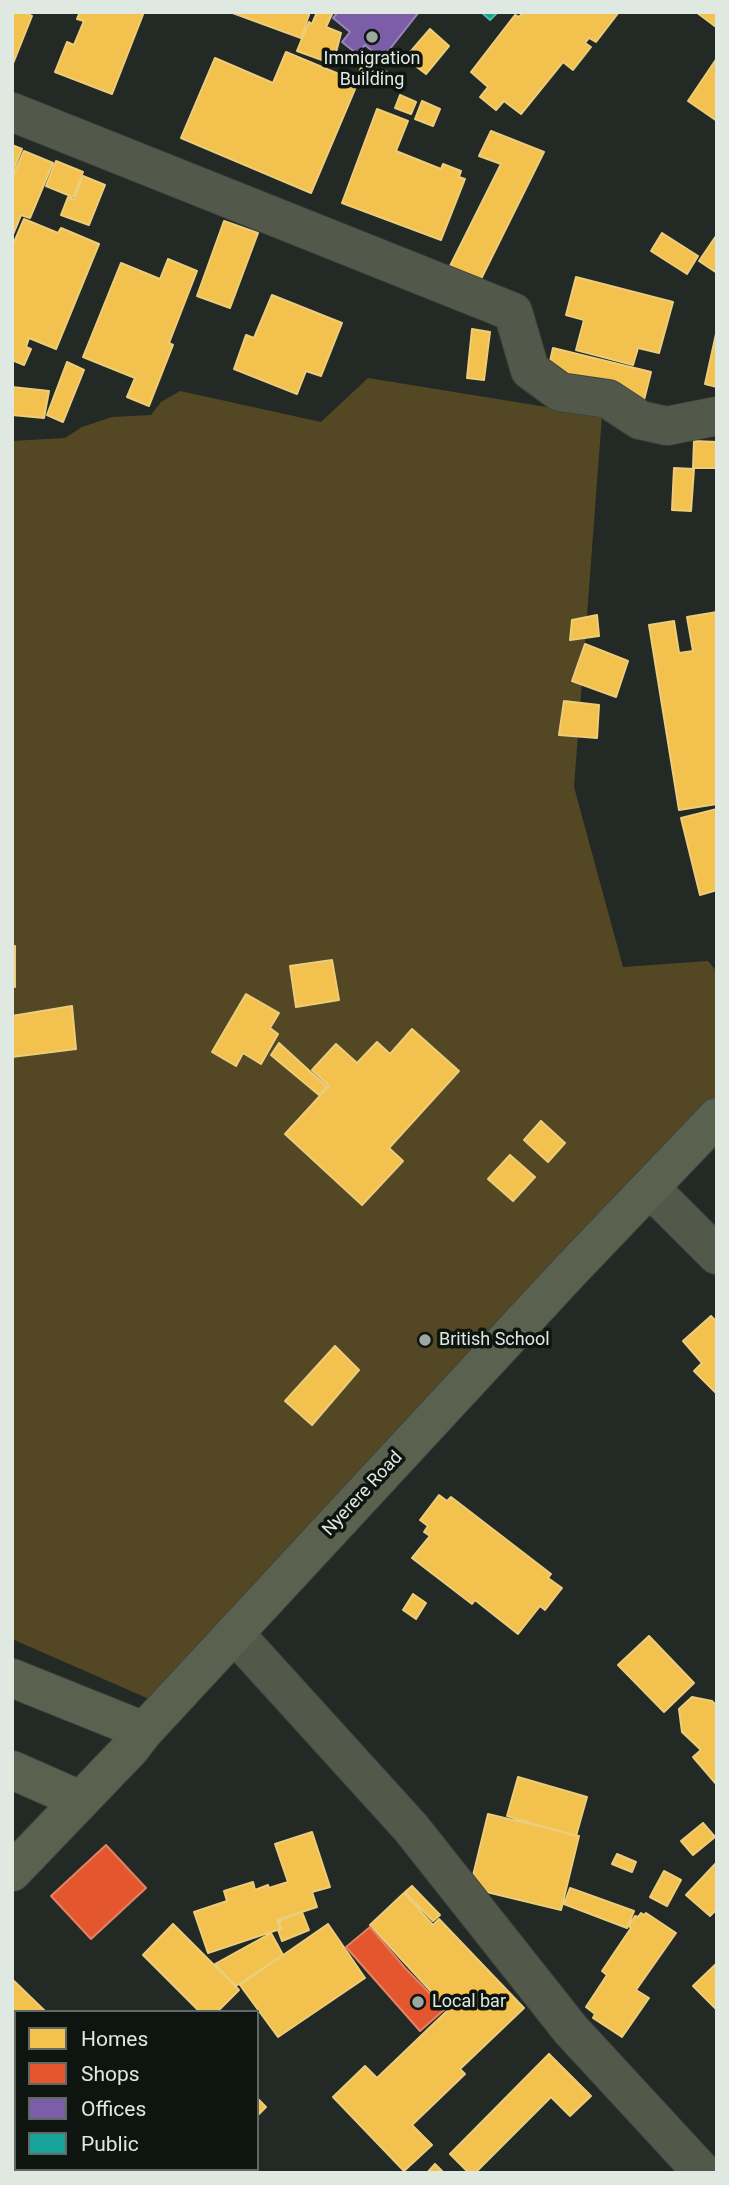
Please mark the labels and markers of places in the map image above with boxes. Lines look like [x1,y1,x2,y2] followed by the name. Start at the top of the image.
[364,29,380,45] marker: Immigration Building
[324,48,420,90] place label: Immigration Building
[439,1329,550,1351] place label: British School
[417,1332,433,1348] marker: British School
[432,1991,506,2013] place label: Local bar
[410,1994,426,2010] marker: Local bar

